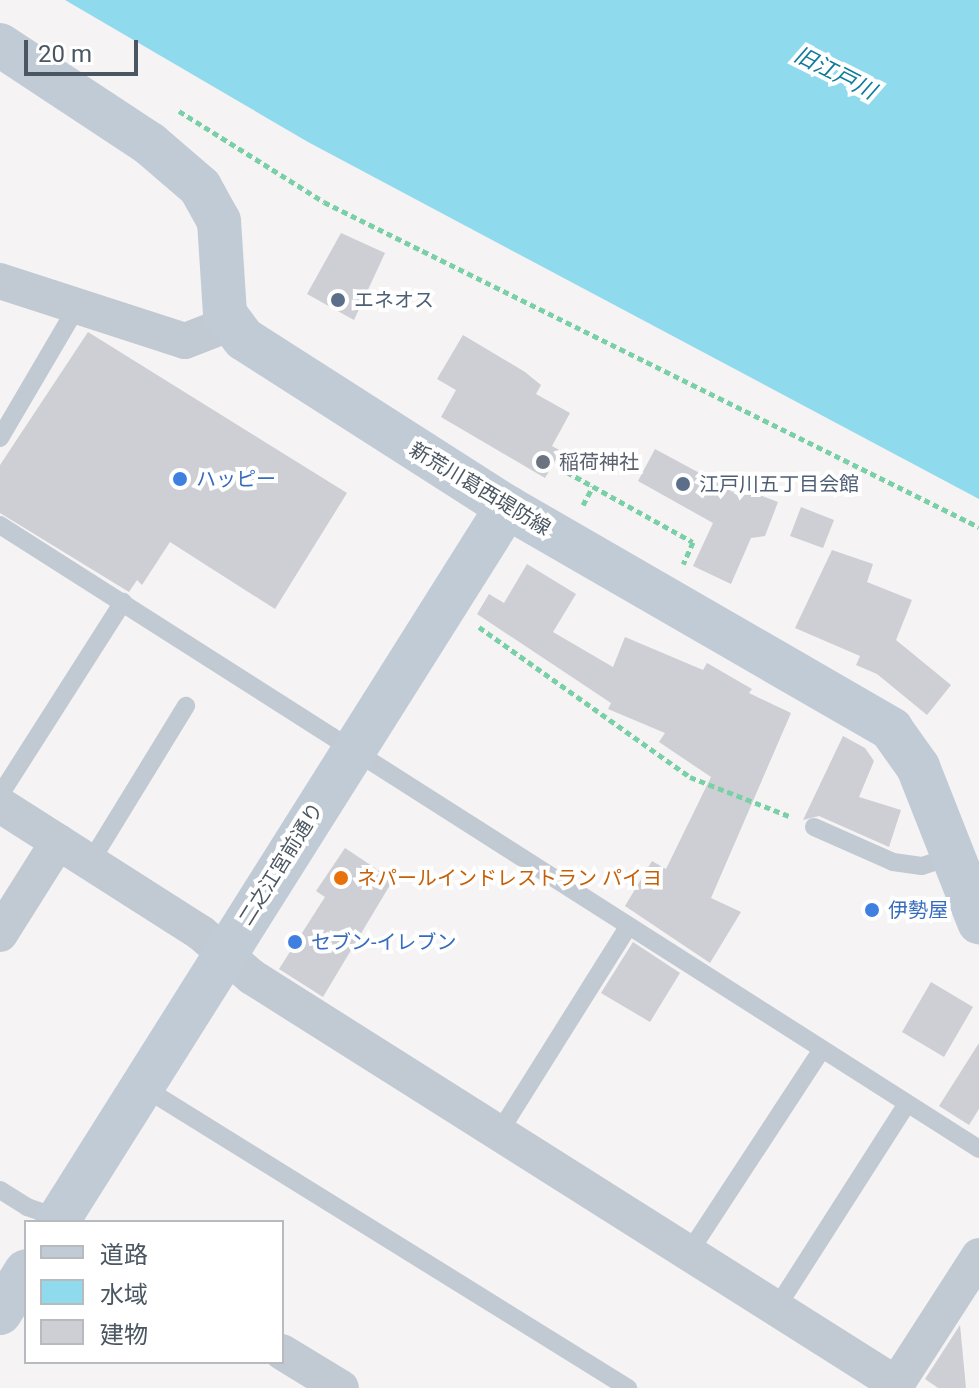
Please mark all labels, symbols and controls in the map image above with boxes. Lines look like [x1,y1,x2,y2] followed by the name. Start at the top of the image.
[28,24,142,74] scale bar
[38,40,92,68] text: 20 m
[790,41,880,105] water label: 旧江戸川
[354,288,434,312] place label: エネオス
[329,291,347,309] marker: エネオス
[405,438,555,540] street label: 新荒川葛西堤防線
[559,450,639,474] place label: 稲荷神社
[534,453,552,471] marker: 稲荷神社
[196,467,276,491] place label: ハッピー
[171,470,189,488] marker: ハッピー
[699,472,859,496] place label: 江戸川五丁目会館
[674,475,692,493] marker: 江戸川五丁目会館
[234,798,328,930] street label: 二之江宮前通り
[357,866,662,890] place label: ネパールインドレストラン パイヨ
[332,869,350,887] marker: ネパールインドレストラン パイヨ
[888,898,948,922] place label: 伊勢屋
[863,901,881,919] marker: 伊勢屋
[311,930,457,954] place label: セブン-イレブン
[286,933,304,951] marker: セブン-イレブン
[24,1220,284,1364] legend
[100,1241,148,1269] text: 道路
[100,1281,148,1309] text: 水域
[100,1321,148,1349] text: 建物

